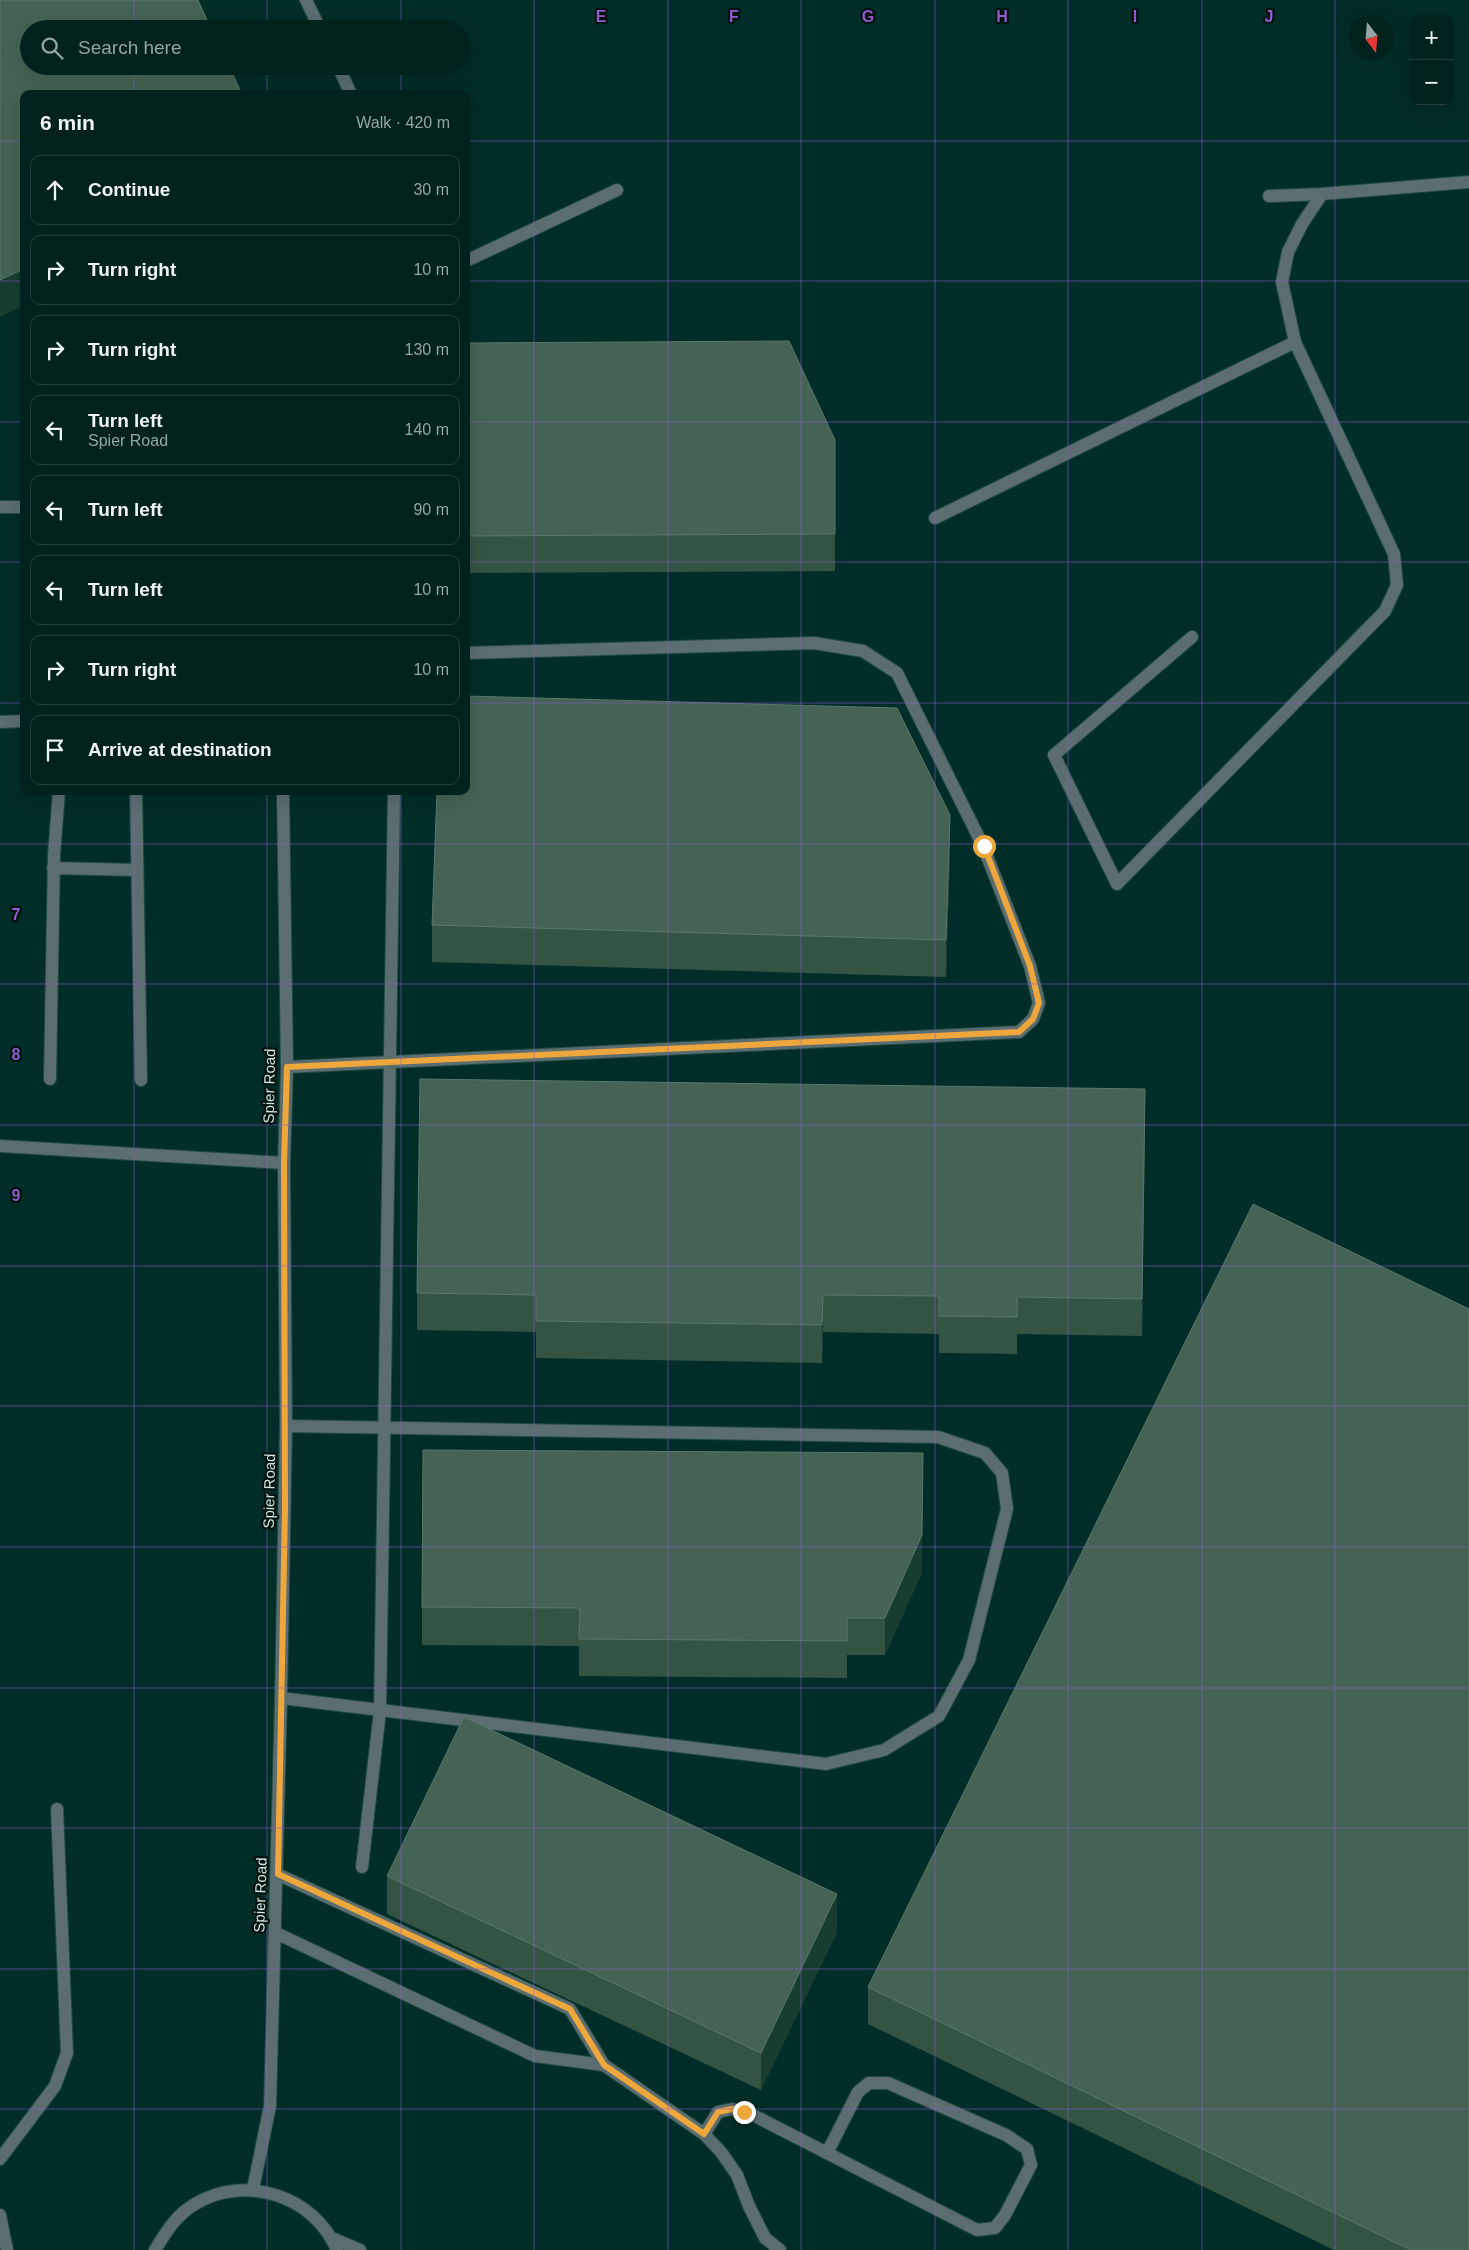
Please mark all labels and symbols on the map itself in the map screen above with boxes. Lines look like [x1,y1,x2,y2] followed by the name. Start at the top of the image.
[596,8,607,25] text: E
[729,8,739,25] text: F
[862,8,874,25] text: G
[996,8,1008,25] text: H
[1133,8,1137,25] text: I
[1265,8,1273,25] text: J
[1349,15,1394,60] north arrow
[973,835,996,858] route start
[12,906,21,923] text: 7
[12,1046,21,1063] text: 8
[260,1048,278,1124] street label: Spier Road
[12,1187,21,1204] text: 9
[260,1453,278,1529] street label: Spier Road
[250,1857,270,1933] street label: Spier Road
[733,2101,756,2124] route end

